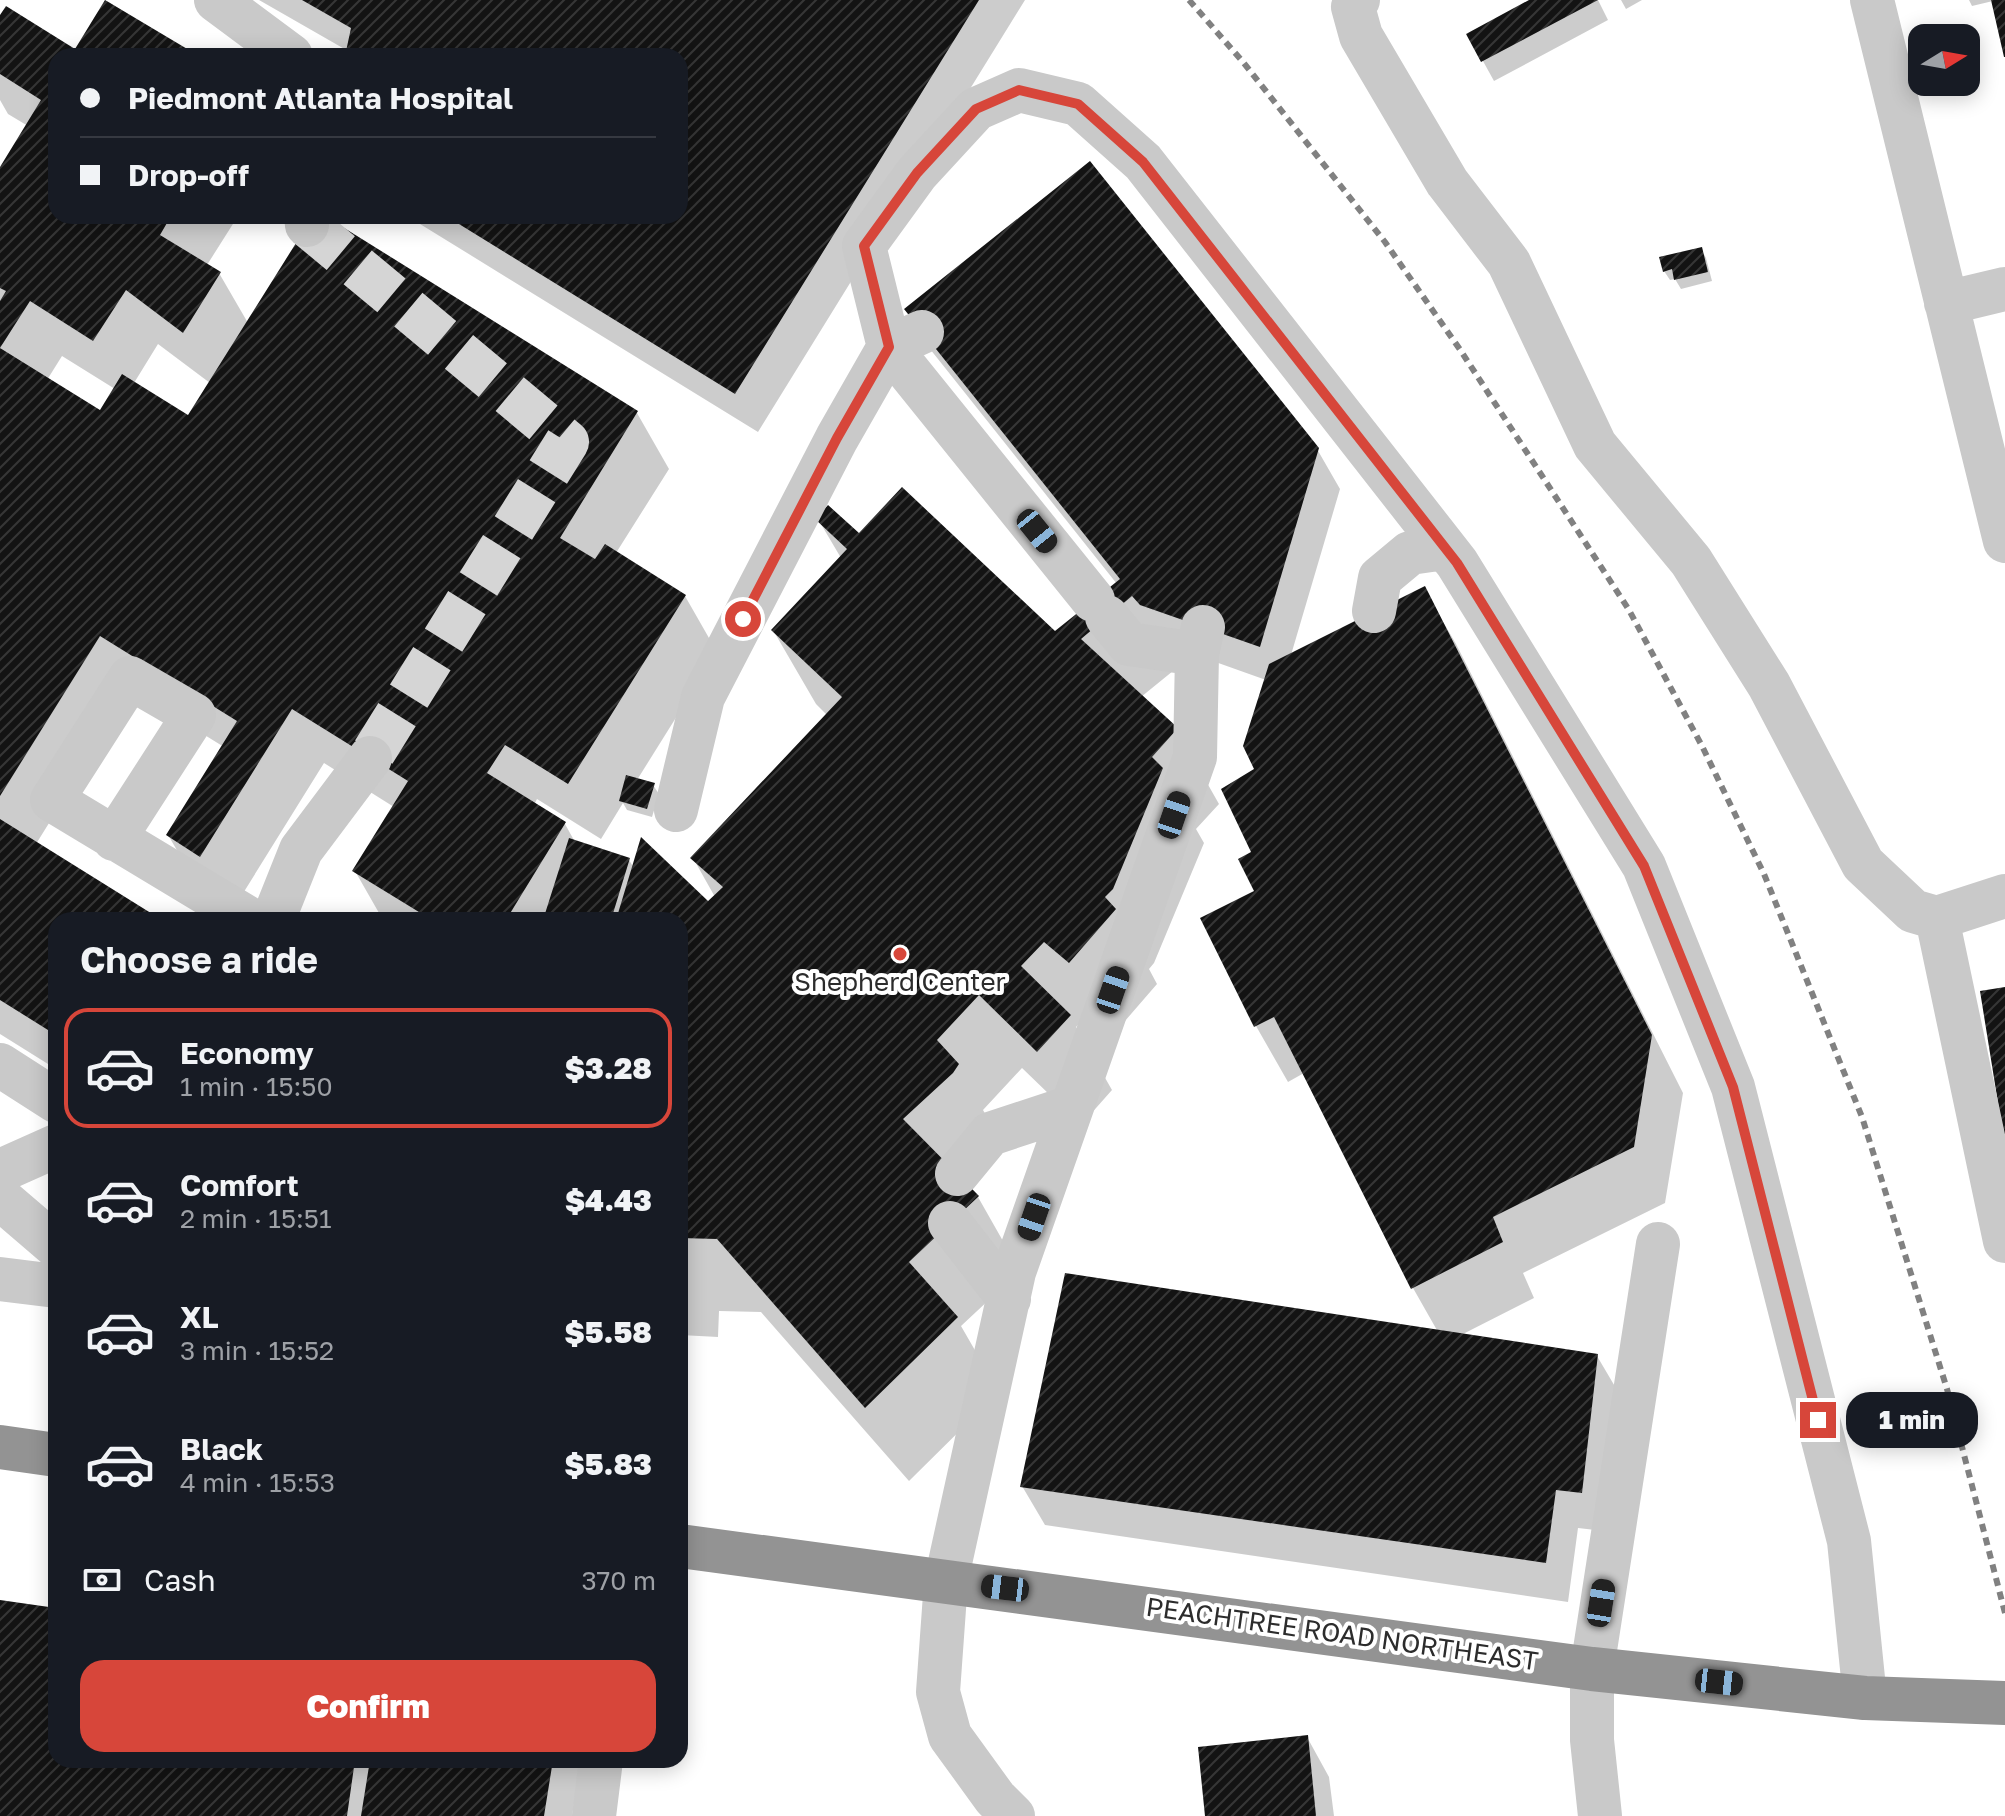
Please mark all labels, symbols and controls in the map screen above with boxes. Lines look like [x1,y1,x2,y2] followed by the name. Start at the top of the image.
[1908,24,1980,96] north arrow
[1908,24,1980,96] map controls
[128,80,513,116] text: Piedmont Atlanta Hospital
[128,157,249,193] text: Drop-off
[1013,505,1061,557] car
[725,601,761,637] route start
[1155,788,1193,842] car
[80,938,318,981] text: Choose a ride
[891,945,909,963] marker: Shepherd Center
[1094,963,1132,1017] car
[794,966,1006,997] place label: Shepherd Center
[84,1032,156,1104] icon: car
[180,1035,314,1071] text: Economy
[565,1050,652,1086] text: $3.28
[180,1071,333,1102] text: 1 min · 15:50
[84,1164,156,1236] icon: car
[180,1167,299,1203] text: Comfort
[565,1182,652,1218] text: $4.43
[1015,1190,1053,1244] car
[180,1203,332,1234] text: 2 min · 15:51
[84,1296,156,1368] icon: car
[180,1299,219,1335] text: XL
[565,1314,652,1350] text: $5.58
[180,1335,334,1366] text: 3 min · 15:52
[1846,1392,1978,1448] callout: 1 min
[1800,1402,1836,1438] route end
[1879,1404,1945,1435] text: 1 min
[84,1428,156,1500] icon: car
[180,1431,263,1467] text: Black
[565,1446,652,1482] text: $5.83
[180,1467,335,1498] text: 4 min · 15:53
[80,1558,124,1602] icon: cash
[144,1562,216,1598] text: Cash
[581,1565,656,1596] text: 370 m
[980,1573,1030,1603] car
[1585,1577,1617,1629] car
[1144,1591,1540,1676] street label: PEACHTREE ROAD NORTHEAST
[80,1660,656,1752] button: Confirm
[1694,1668,1744,1696] car

